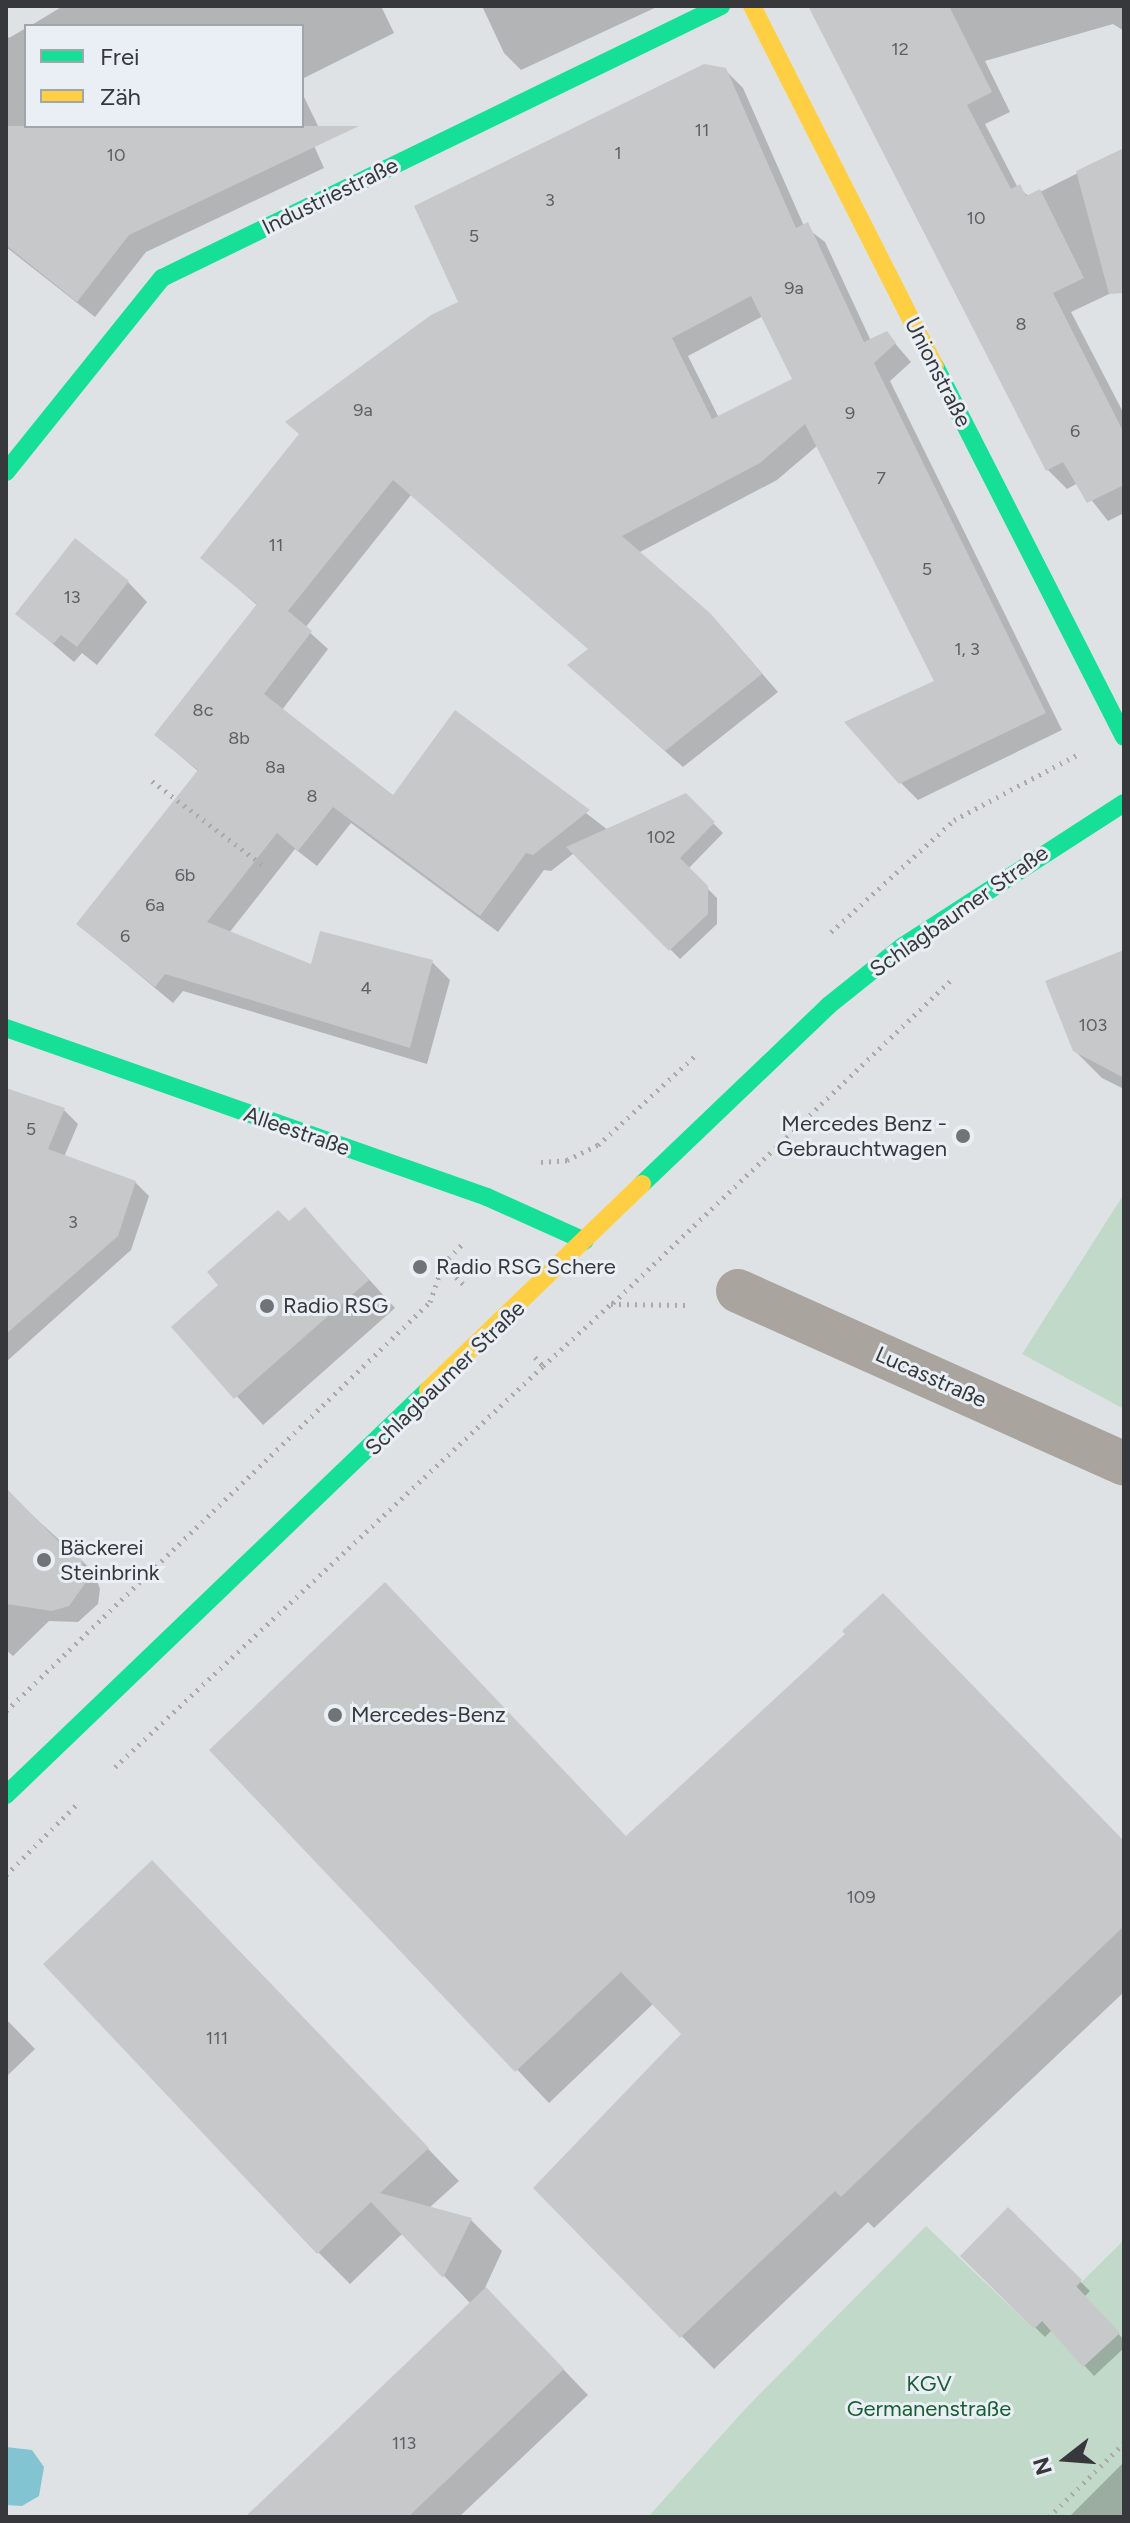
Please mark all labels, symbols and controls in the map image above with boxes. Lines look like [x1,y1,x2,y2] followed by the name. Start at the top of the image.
[24,24,304,128] legend
[891,38,909,60] house number: 12
[100,42,140,71] text: Frei
[100,82,141,111] text: Zäh
[695,119,709,141] house number: 11
[614,142,622,164] house number: 1
[107,144,125,166] house number: 10
[258,152,402,240] street label: Industriestraße
[545,189,555,211] house number: 3
[967,207,985,229] house number: 10
[469,225,479,247] house number: 5
[784,277,804,299] house number: 9a
[899,313,977,431] street label: Unionstraße
[1015,313,1027,335] house number: 8
[353,399,373,421] house number: 9a
[845,402,855,424] house number: 9
[1070,420,1080,442] house number: 6
[876,467,886,489] house number: 7
[269,534,283,556] house number: 11
[922,558,932,580] house number: 5
[63,586,81,608] house number: 13
[954,638,980,660] house number: 1, 3
[193,699,213,721] house number: 8c
[228,727,250,749] house number: 8b
[265,756,285,778] house number: 8a
[306,785,318,807] house number: 8
[646,826,676,848] house number: 102
[865,840,1053,982] street label: Schlagbaumer Straße
[175,864,195,886] house number: 6b
[145,894,165,916] house number: 6a
[120,925,130,947] house number: 6
[360,977,372,999] house number: 4
[1079,1014,1107,1036] house number: 103
[241,1101,353,1161] street label: Alleestraße
[777,1110,947,1162] place label: Mercedes Benz - Gebrauchtwagen
[26,1118,36,1140] house number: 5
[954,1127,972,1145] marker: Mercedes Benz - Gebrauchtwagen
[68,1211,78,1233] house number: 3
[436,1254,616,1280] place label: Radio RSG Schere
[411,1258,429,1276] marker: Radio RSG Schere
[283,1293,388,1319] place label: Radio RSG
[360,1295,530,1461] street label: Schlagbaumer Straße
[258,1297,276,1315] marker: Radio RSG
[871,1341,991,1413] street label: Lucasstraße
[60,1534,160,1586] place label: Bäckerei Steinbrink
[35,1551,53,1569] marker: Bäckerei Steinbrink
[351,1702,506,1728] place label: Mercedes-Benz
[326,1706,344,1724] marker: Mercedes-Benz
[846,1886,876,1908] house number: 109
[206,2027,228,2049] house number: 111
[847,2370,1011,2422] park label: KGV Germanenstraße
[1026,2419,1106,2499] north arrow
[392,2432,416,2454] house number: 113
[1027,2454,1058,2478] text: N

